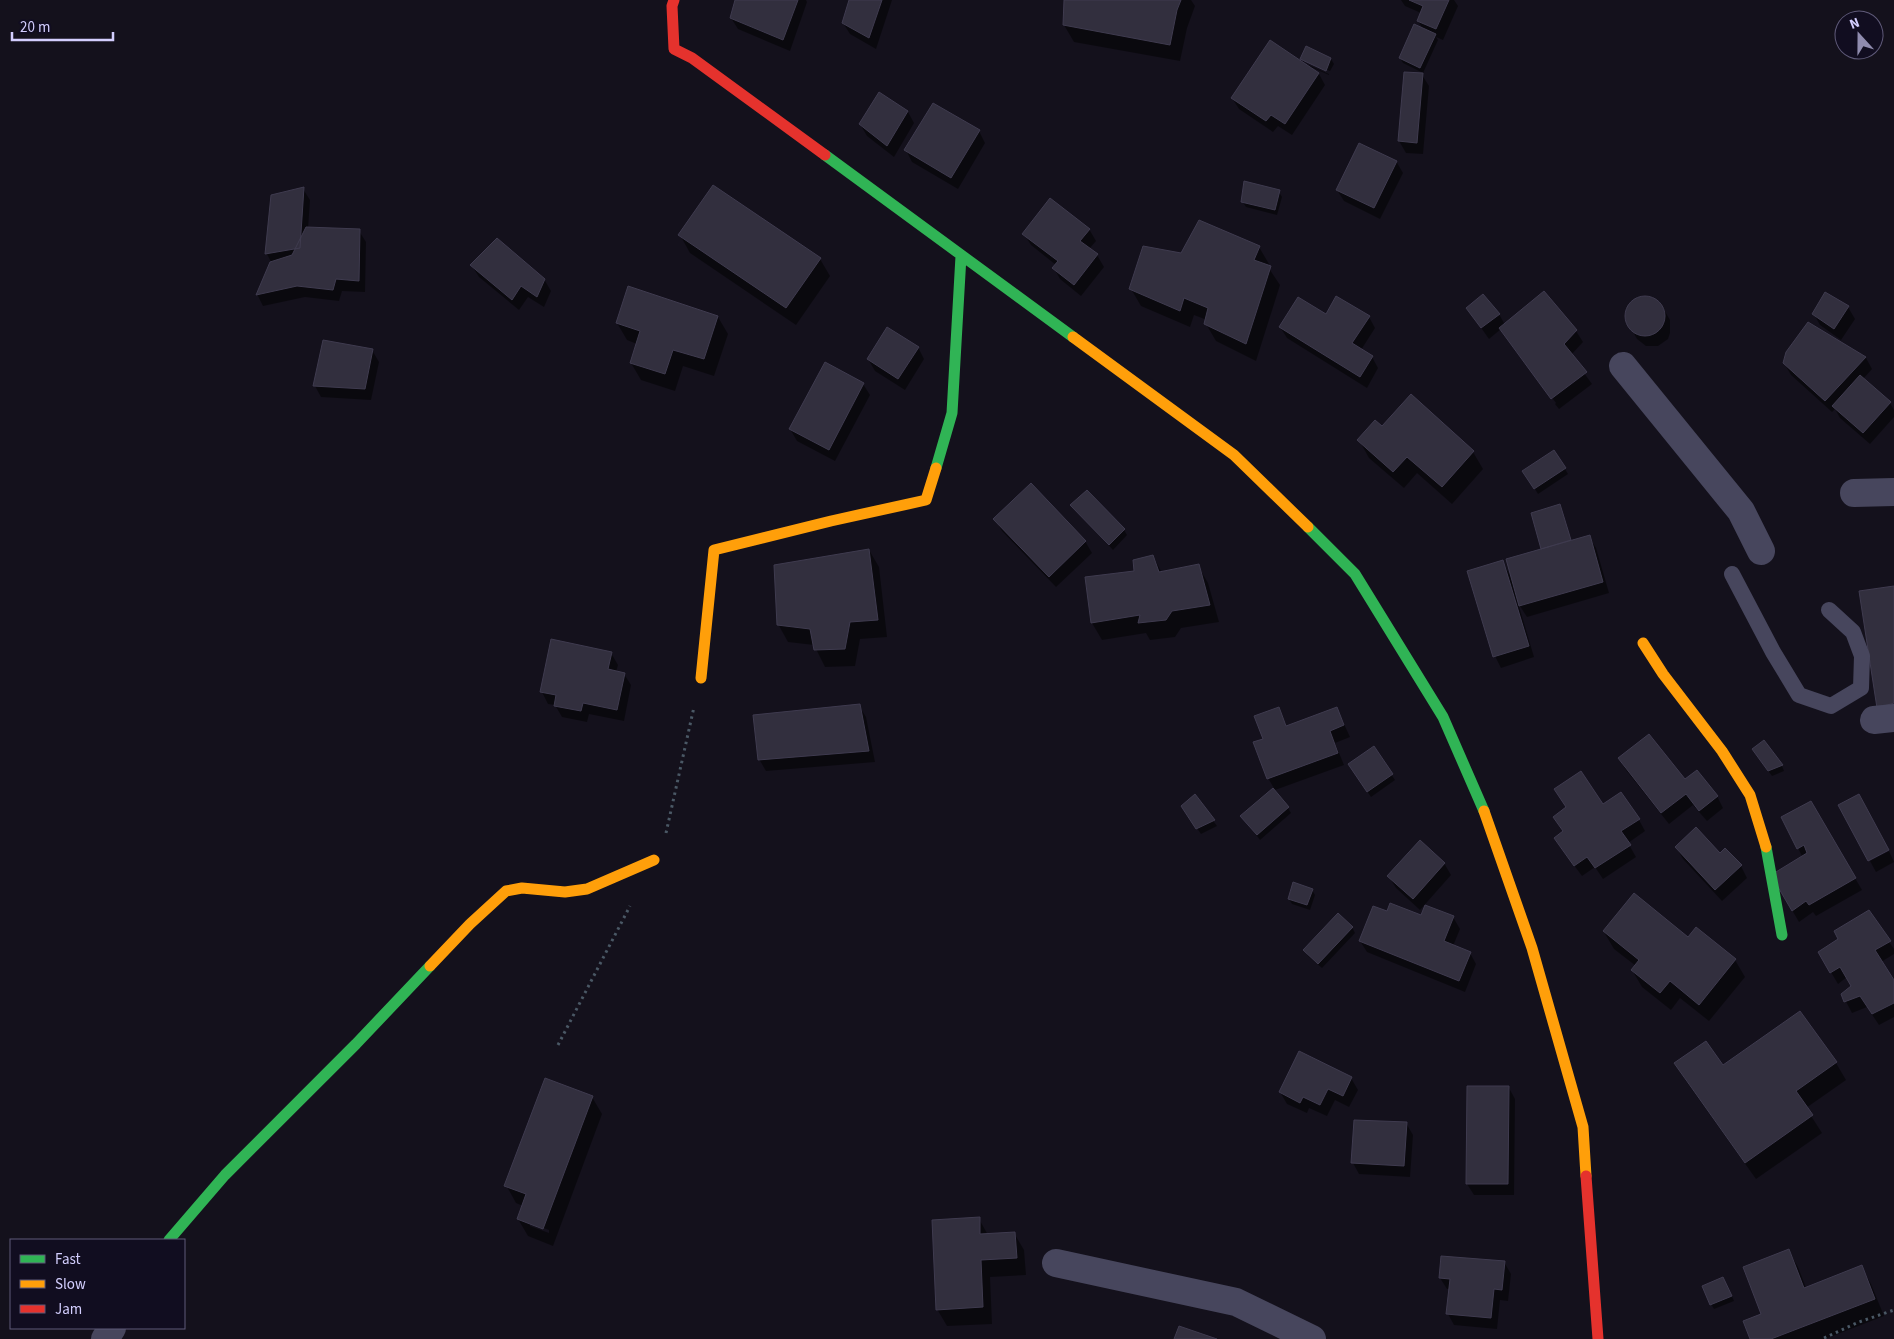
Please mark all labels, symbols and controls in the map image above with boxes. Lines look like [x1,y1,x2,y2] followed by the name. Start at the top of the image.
[12,10,114,42] scale bar
[1834,10,1884,60] north arrow
[1847,13,1863,35] text: N
[20,17,50,38] text: 20 m
[10,1239,185,1329] legend
[55,1249,81,1270] text: Fast
[55,1274,86,1295] text: Slow
[55,1299,82,1320] text: Jam

